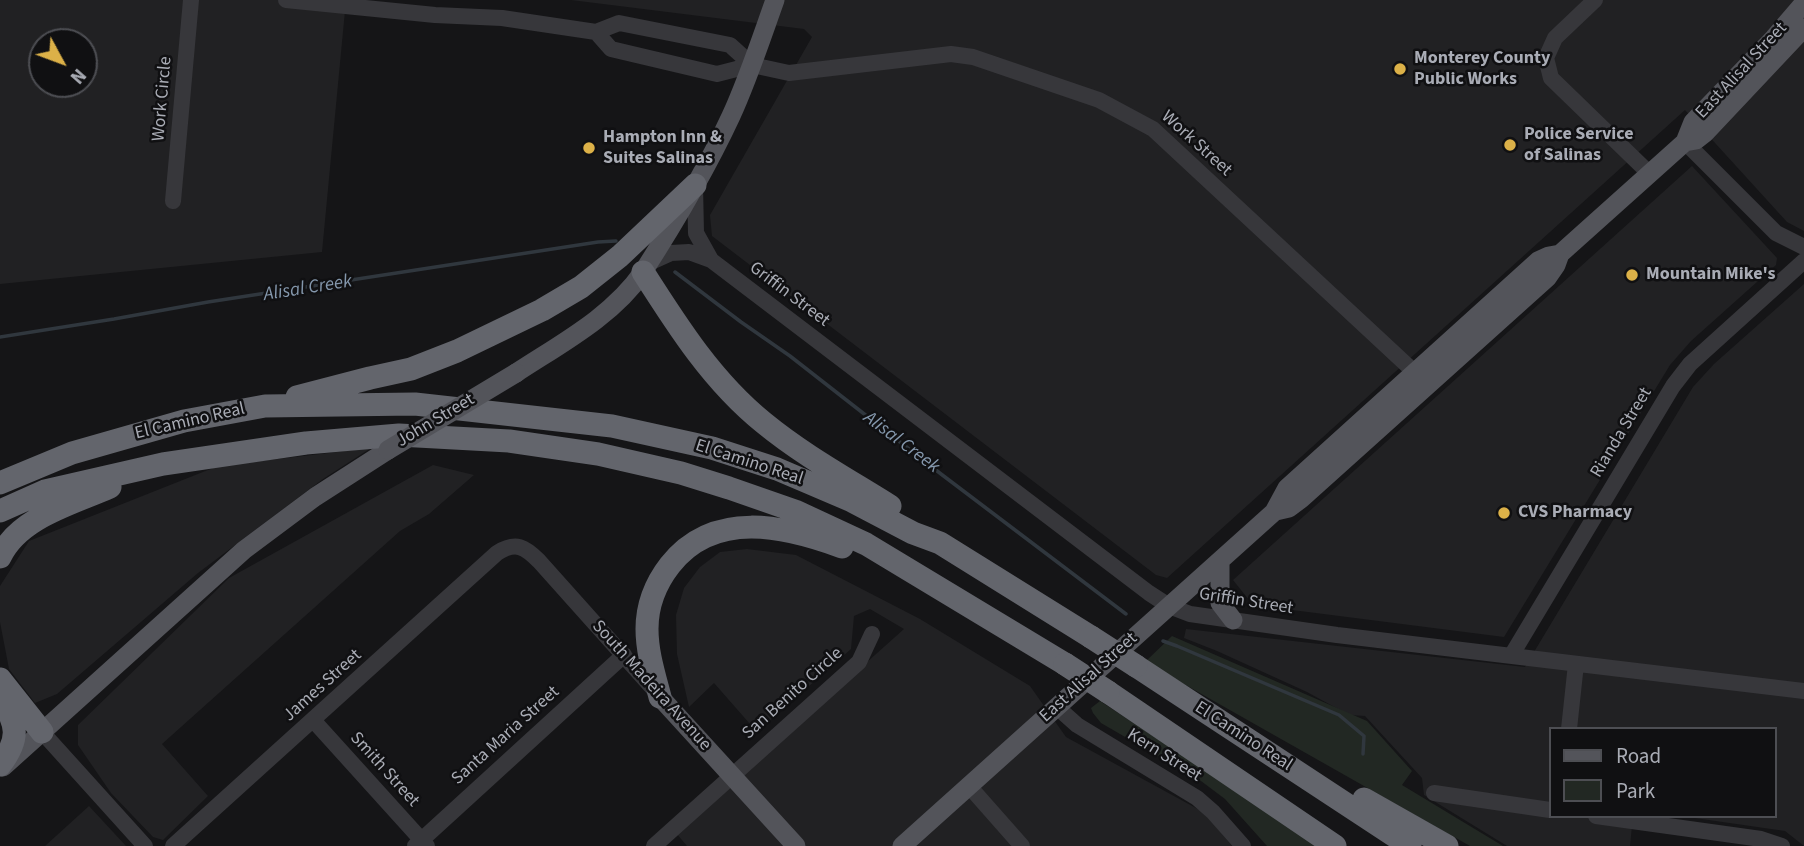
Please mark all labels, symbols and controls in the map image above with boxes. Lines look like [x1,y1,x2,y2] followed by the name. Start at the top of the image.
[1692,18,1792,124] street label: East Alisal Street
[28,28,98,98] north arrow
[1414,48,1550,90] place label: Monterey County Public Works
[149,56,177,142] street label: Work Circle
[1392,61,1408,77] marker: Monterey County Public Works
[63,62,92,89] text: N
[1156,107,1236,181] street label: Work Street
[1524,124,1634,166] place label: Police Service of Salinas
[603,127,722,170] place label: Hampton Inn & Suites Salinas
[1502,137,1518,153] marker: Police Service of Salinas
[581,140,597,156] marker: Hampton Inn & Suites Salinas
[745,258,833,332] street label: Griffin Street
[1646,264,1775,286] place label: Mountain Mike's
[1624,267,1640,283] marker: Mountain Mike's
[262,271,354,307] water label: Alisal Creek
[1587,384,1657,482] street label: Rianda Street
[393,389,479,453] street label: John Street
[133,399,247,445] street label: El Camino Real
[858,407,944,479] water label: Alisal Creek
[692,435,806,491] street label: El Camino Real
[1518,502,1632,524] place label: CVS Pharmacy
[1496,505,1512,521] marker: CVS Pharmacy
[1197,584,1295,620] street label: Griffin Street
[587,616,715,756] street label: South Madeira Avenue
[1036,628,1142,728] street label: East Alisal Street
[738,643,848,745] street label: San Benito Circle
[279,645,367,727] street label: James Street
[448,682,564,790] street label: Santa Maria Street
[1190,697,1296,777] street label: El Camino Real
[1123,725,1205,787] street label: Kern Street
[1548,727,1776,818] legend
[345,728,423,812] street label: Smith Street
[1616,741,1661,771] text: Road
[1616,776,1655,806] text: Park

